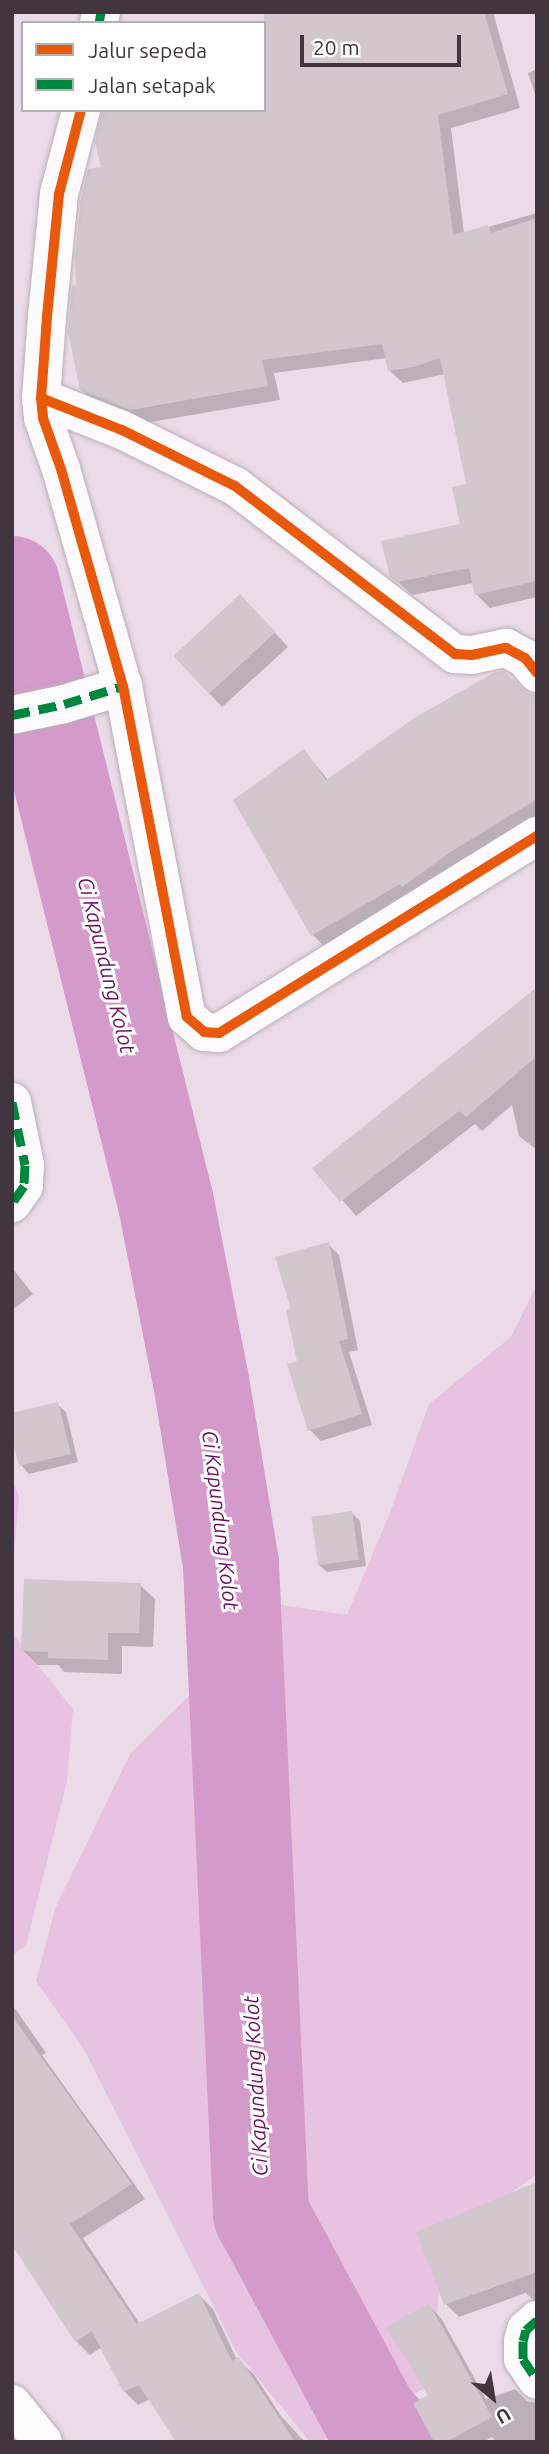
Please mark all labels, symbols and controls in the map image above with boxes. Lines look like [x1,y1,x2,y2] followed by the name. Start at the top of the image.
[21,21,266,112] legend
[304,21,465,65] scale bar
[313,35,360,59] text: 20 m
[88,38,207,62] text: Jalur sepeda
[88,73,216,97] text: Jalan setapak
[73,874,141,1056] water label: Ci Kapundung Kolot
[197,1429,245,1611] water label: Ci Kapundung Kolot
[238,1995,272,2177] water label: Ci Kapundung Kolot
[458,2363,528,2433] north arrow
[492,2403,515,2429] text: U

